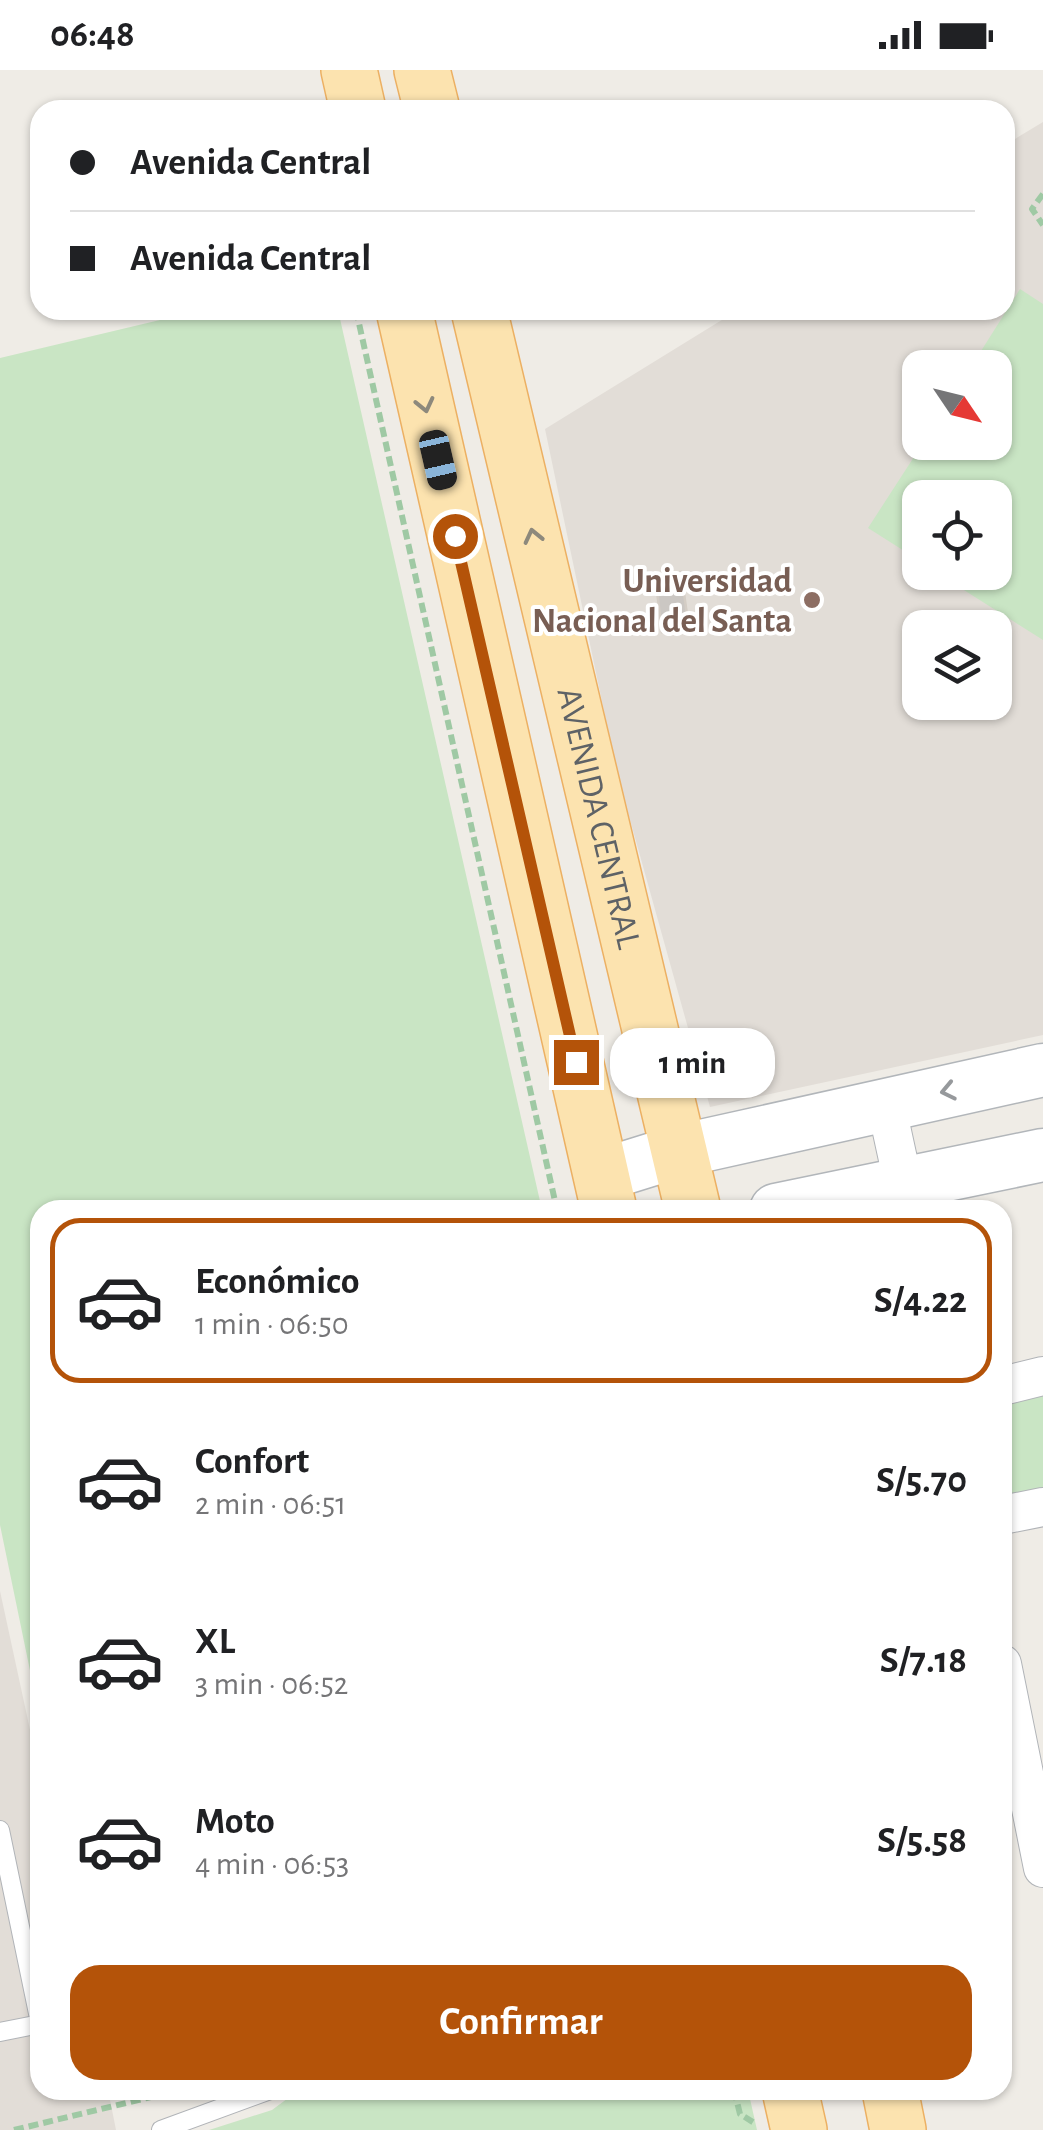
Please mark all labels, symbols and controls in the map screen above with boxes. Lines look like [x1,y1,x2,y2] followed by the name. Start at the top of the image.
[50,16,135,54] text: 06:48
[130,144,371,182] text: Avenida Central
[130,240,371,278] text: Avenida Central
[902,350,1012,460] north arrow
[902,350,1012,720] map controls
[413,396,434,413] one-way arrow
[417,427,459,493] car
[902,480,1012,590] button: locate
[433,514,478,559] route start
[524,528,545,545] one-way arrow
[532,564,792,639] place label: Universidad Nacional del Santa
[801,589,823,611] marker: Universidad Nacional del Santa
[902,610,1012,720] button: layers
[550,684,646,953] street label: AVENIDA CENTRAL
[611,1027,776,1097] callout: 1 min
[554,1040,599,1085] route end
[659,1047,726,1079] text: 1 min
[940,1079,957,1100] one-way arrow
[75,1256,165,1346] icon: car
[195,1263,359,1301] text: Económico
[874,1282,967,1320] text: S/4.22
[195,1308,349,1340] text: 1 min · 06:50
[75,1436,165,1526] icon: car
[195,1443,309,1481] text: Confort
[876,1462,967,1500] text: S/5.70
[195,1488,346,1520] text: 2 min · 06:51
[75,1616,165,1706] icon: car
[195,1623,235,1661] text: XL
[880,1642,967,1680] text: S/7.18
[195,1668,348,1700] text: 3 min · 06:52
[75,1796,165,1886] icon: car
[195,1803,275,1841] text: Moto
[877,1822,967,1860] text: S/5.58
[195,1848,349,1880] text: 4 min · 06:53
[70,1965,972,2080] button: Confirmar

